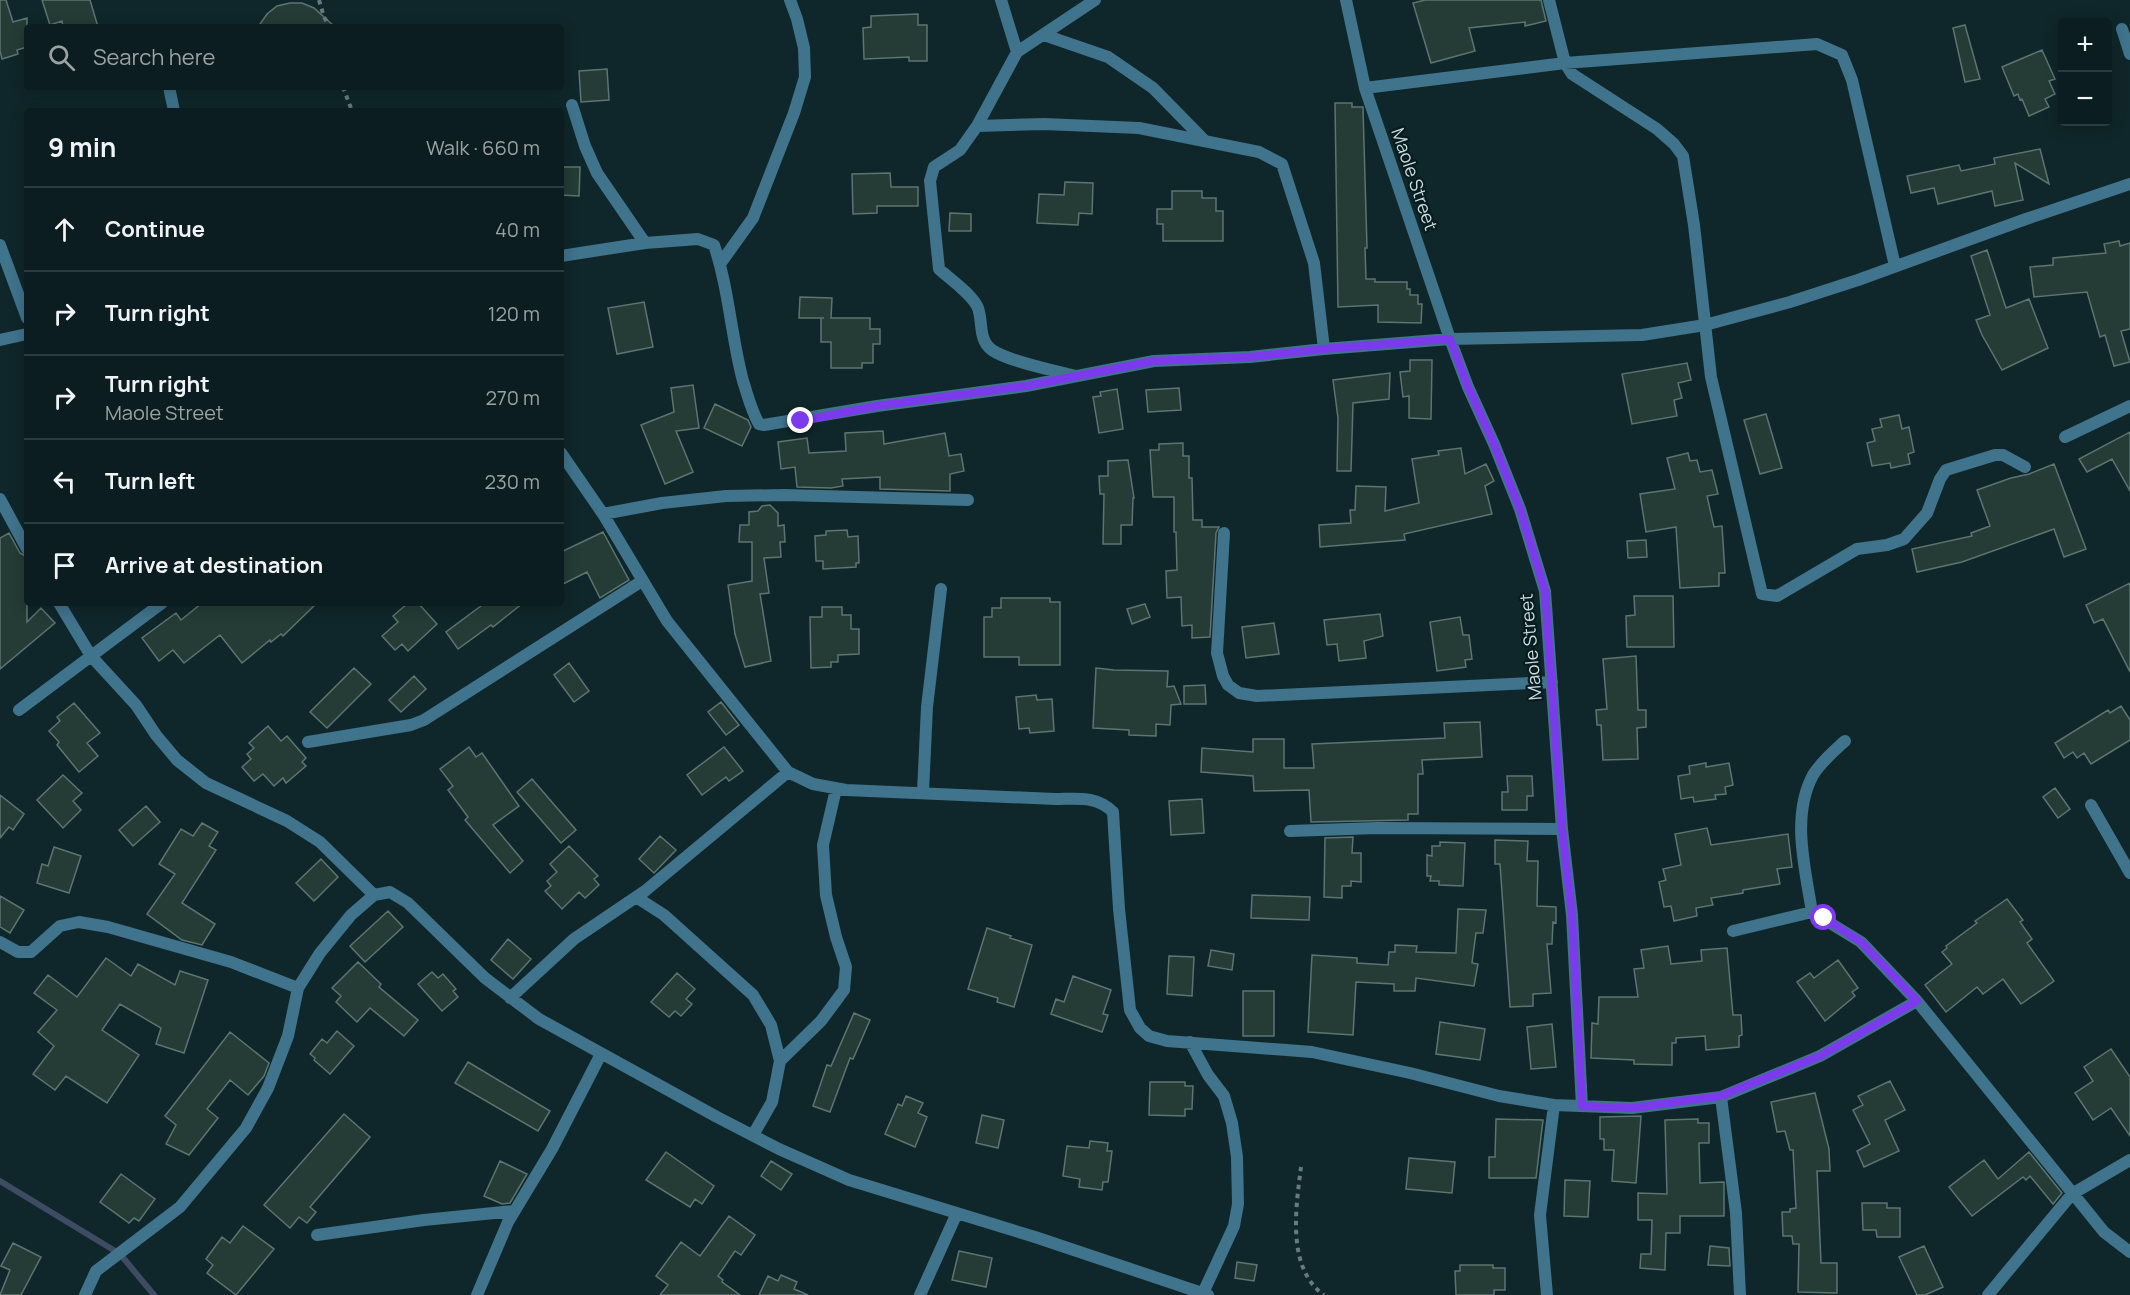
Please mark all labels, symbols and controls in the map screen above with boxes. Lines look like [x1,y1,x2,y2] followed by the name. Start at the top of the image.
[2058,18,2112,126] map controls
[2058,18,2112,72] button: +
[24,24,564,90] search box
[45,41,78,74] icon: search
[93,42,215,72] text: Search here
[2058,72,2112,126] button: −
[1386,125,1444,233] street label: Maole Street
[48,129,116,165] text: 9 min
[426,134,540,161] text: Walk · 660 m
[48,213,81,246] icon: ahead
[105,214,205,244] text: Continue
[495,216,540,243] text: 40 m
[48,297,81,330] icon: right
[105,298,210,328] text: Turn right
[488,300,540,327] text: 120 m
[105,369,210,399] text: Turn right
[48,381,81,414] icon: right
[485,384,540,411] text: 270 m
[105,399,224,426] text: Maole Street
[787,407,813,433] route end
[48,465,81,498] icon: left
[105,466,195,496] text: Turn left
[484,468,540,495] text: 230 m
[48,549,81,582] icon: arrive
[105,550,323,580] text: Arrive at destination
[1513,593,1547,701] street label: Maole Street
[1810,904,1836,930] route start

